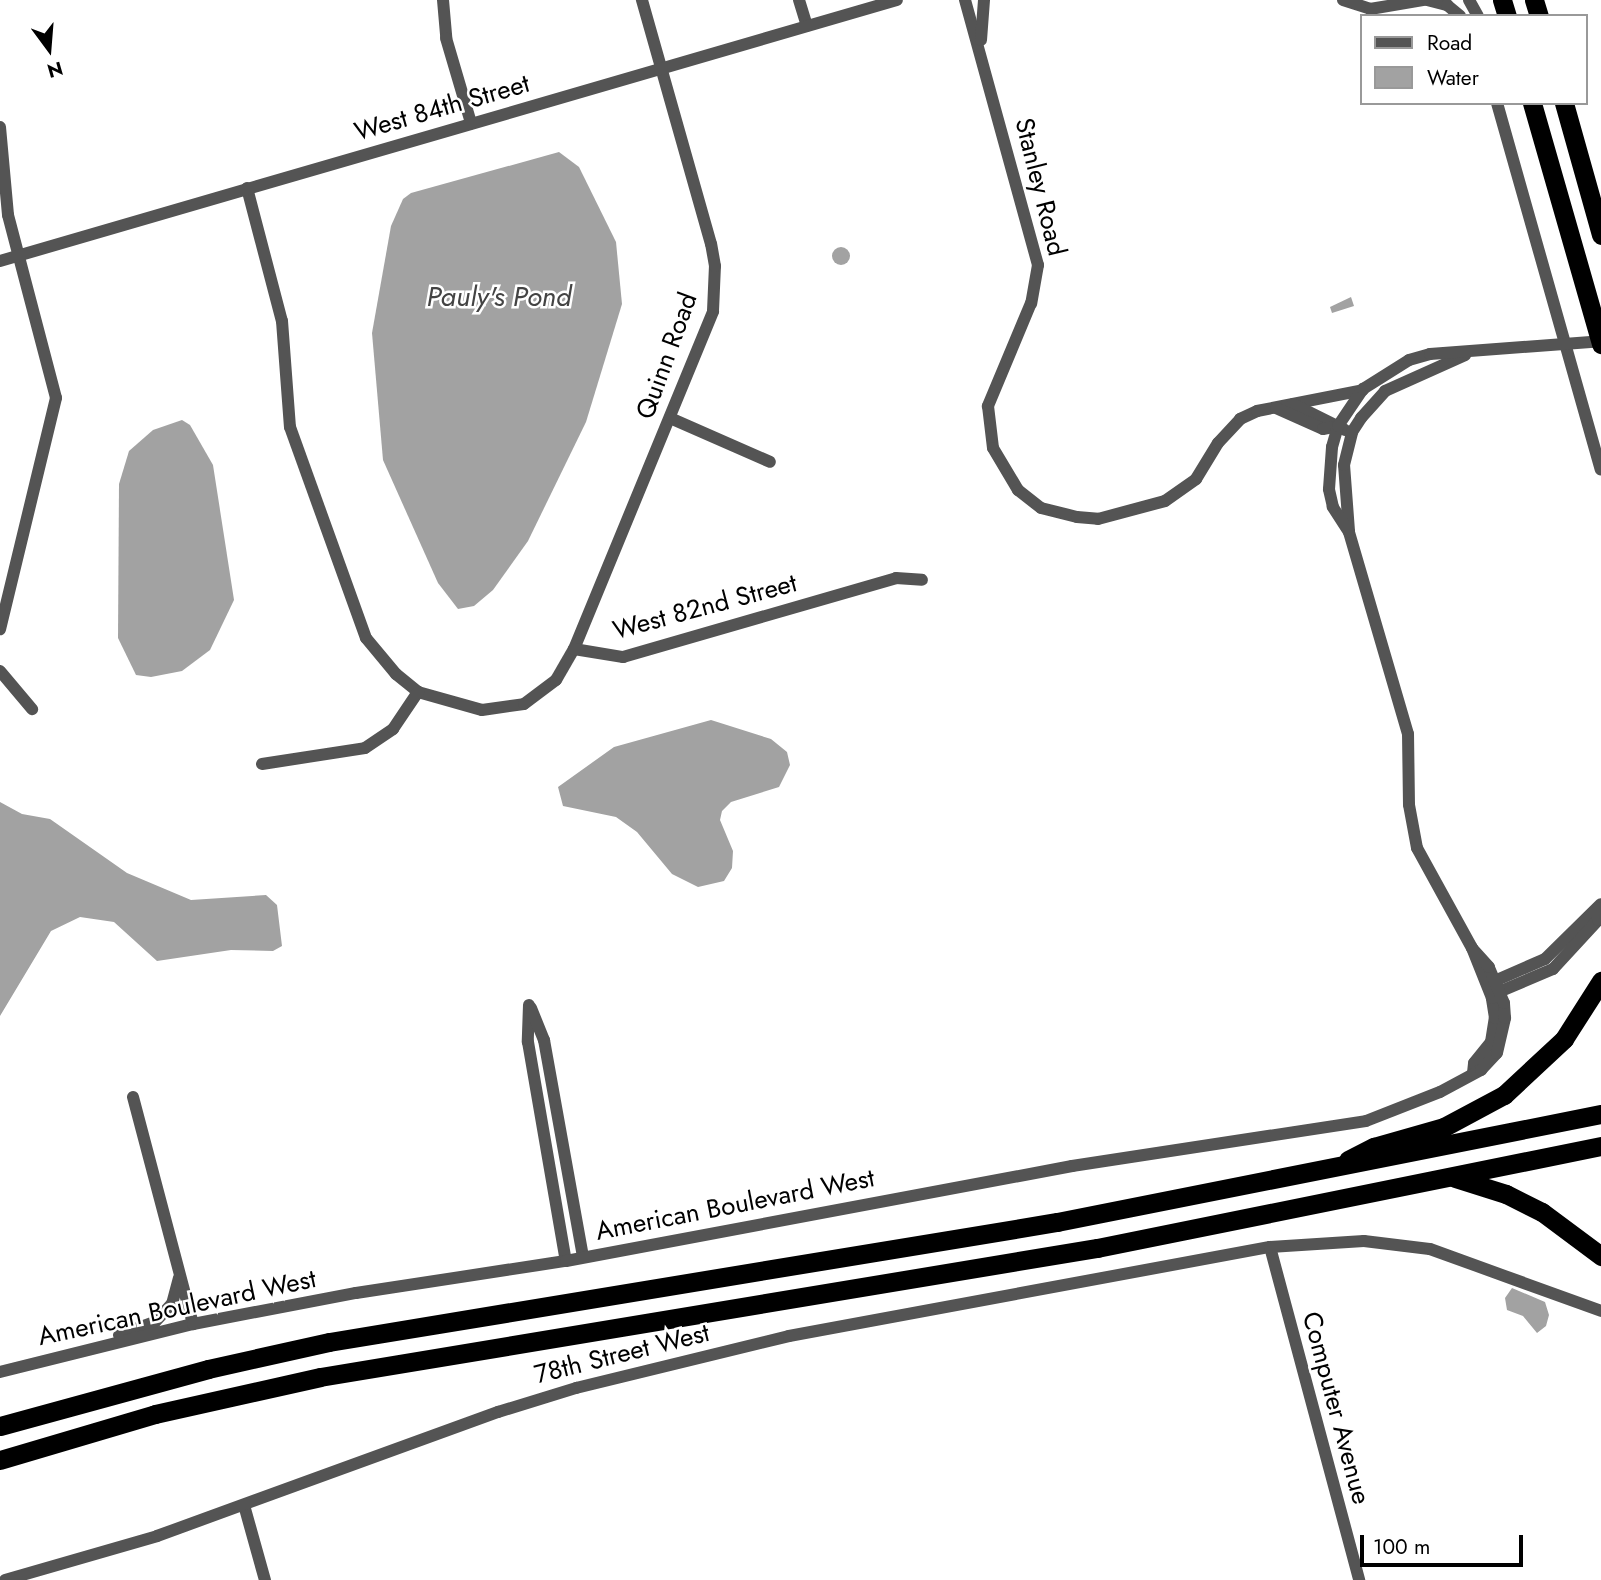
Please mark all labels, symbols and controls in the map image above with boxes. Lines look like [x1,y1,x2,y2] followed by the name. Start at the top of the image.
[14,14,84,84] north arrow
[1360,14,1587,105] legend
[1427,28,1472,58] text: Road
[44,55,66,85] text: N
[1427,63,1479,93] text: Water
[351,68,533,148] street label: West 84th Street
[1008,115,1072,259] street label: Stanley Road
[427,280,571,314] water label: Pauly's Pond
[630,289,704,423] street label: Quinn Road
[610,567,800,647] street label: West 82nd Street
[593,1163,877,1247] street label: American Boulevard West
[35,1263,319,1353] street label: American Boulevard West
[1295,1308,1377,1508] street label: Computer Avenue
[531,1317,713,1391] street label: 78th Street West
[1363,1520,1526,1564] scale bar
[1373,1532,1430,1562] text: 100 m

